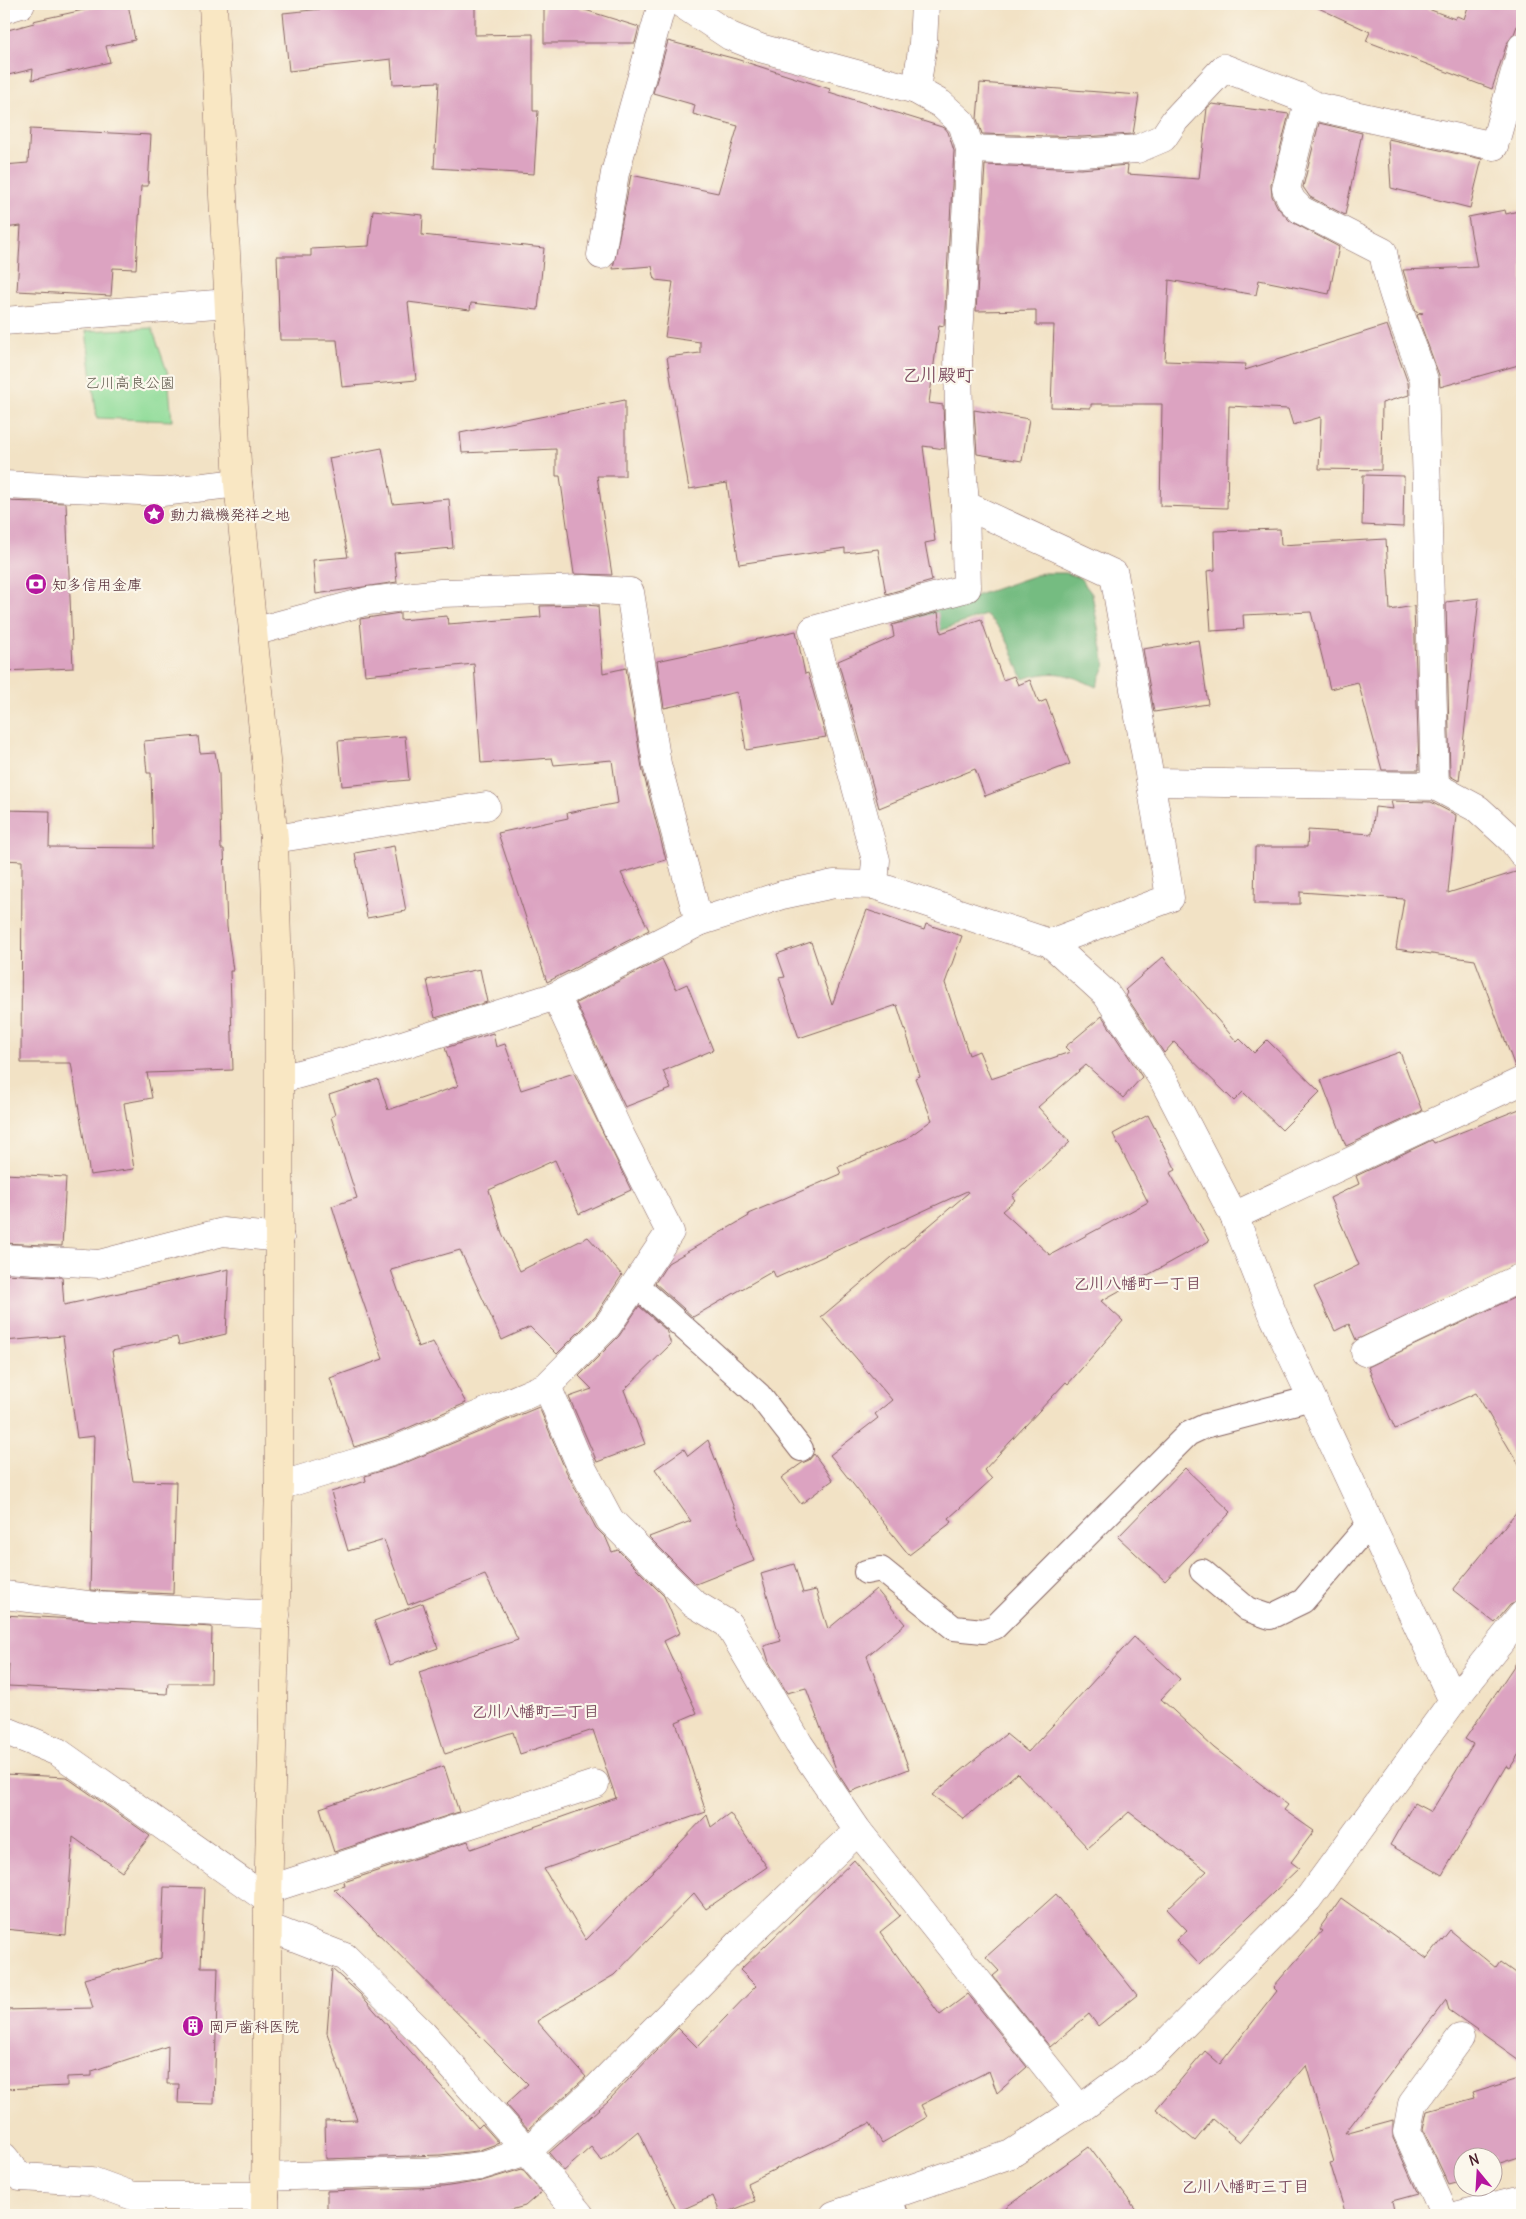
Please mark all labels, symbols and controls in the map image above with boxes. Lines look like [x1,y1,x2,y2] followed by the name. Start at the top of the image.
[902,363,974,386] district label: 乙川殿町
[85,373,175,392] park label: 乙川高良公園
[142,502,166,526] place icon: 動力織機発祥之地
[170,505,290,524] place label: 動力織機発祥之地
[24,572,48,596] bank icon: 知多信用金庫
[52,575,142,594] place label: 知多信用金庫
[1073,1273,1201,1293] district label: 乙川八幡町一丁目
[471,1701,599,1721] district label: 乙川八幡町二丁目
[181,2014,205,2038] building icon: 岡戸歯科医院
[209,2017,299,2036] place label: 岡戸歯科医院
[1454,2146,1504,2196] north arrow
[1467,2150,1481,2170] text: N
[1181,2176,1309,2196] district label: 乙川八幡町三丁目

